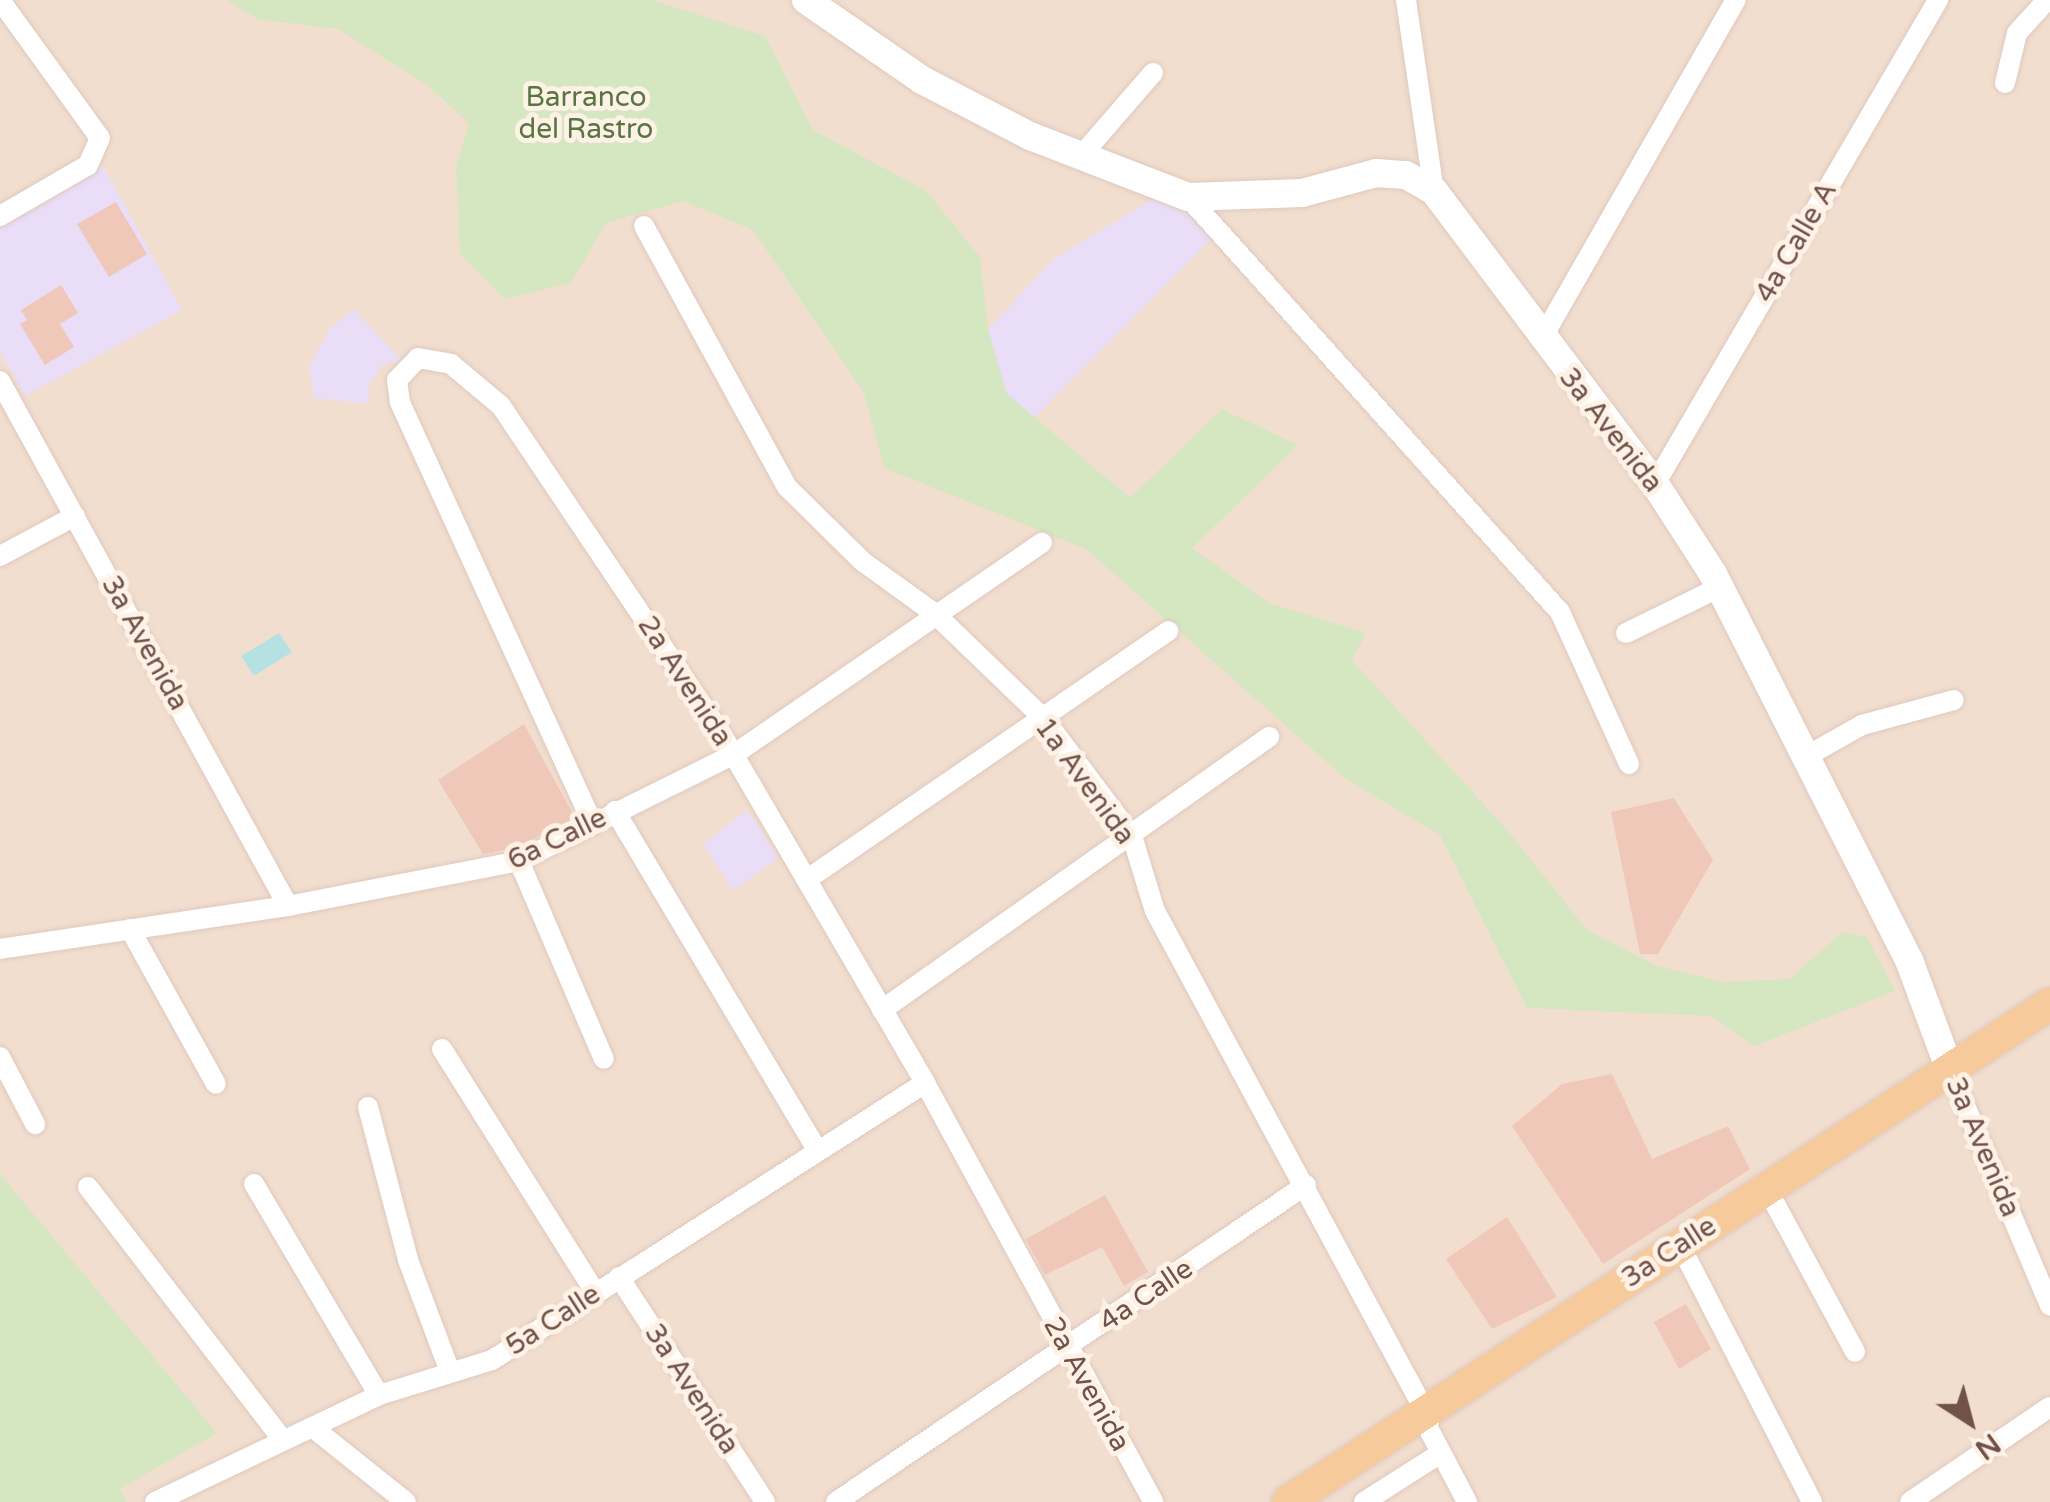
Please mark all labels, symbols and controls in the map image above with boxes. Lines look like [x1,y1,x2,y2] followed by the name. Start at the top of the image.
[519,80,653,146] park label: Barranco del Rastro
[1748,176,1844,308] street label: 4a Calle A
[1552,361,1670,499] street label: 3a Avenida
[94,570,196,716] street label: 3a Avenida
[630,610,740,752] street label: 2a Avenida
[1028,711,1142,851] street label: 1a Avenida
[502,801,612,877] street label: 6a Calle
[1939,1072,2027,1222] street label: 3a Avenida
[1616,1209,1722,1295] street label: 3a Calle
[1093,1252,1199,1338] street label: 4a Calle
[500,1277,606,1363] street label: 5a Calle
[1036,1311,1138,1457] street label: 2a Avenida
[637,1318,747,1460] street label: 3a Avenida
[1920,1372,2020,1472] north arrow
[1969,1426,2007,1467] text: N

